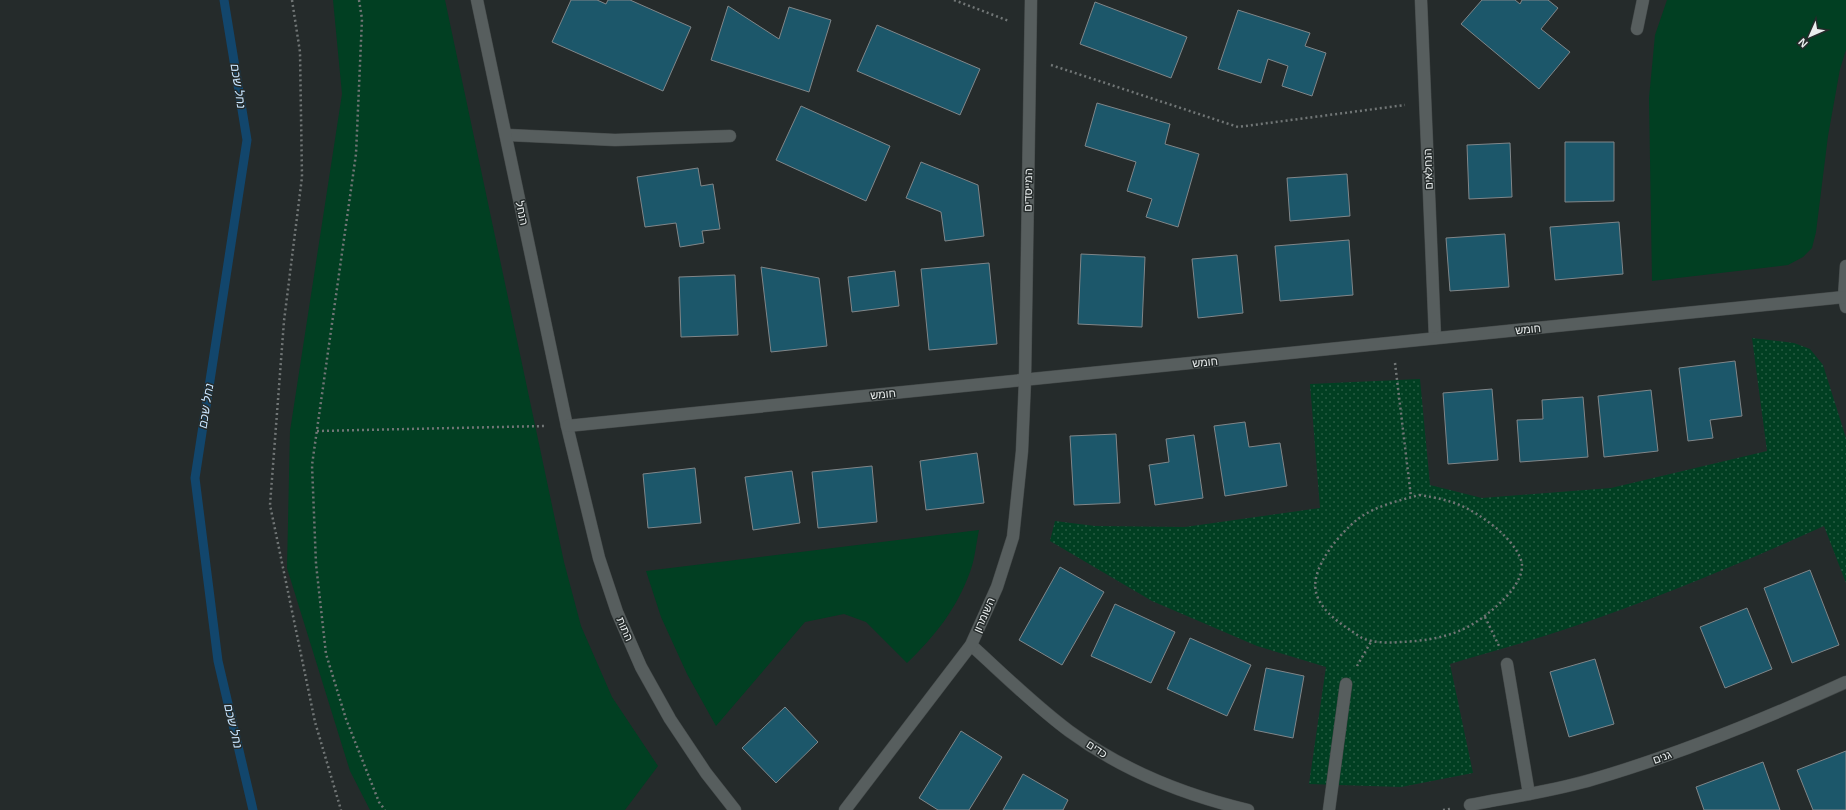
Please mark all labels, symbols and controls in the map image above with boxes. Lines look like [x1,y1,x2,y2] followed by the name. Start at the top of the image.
[1790,16,1830,56] north arrow
[1796,36,1810,50] text: N
[228,62,249,110] water label: נחל שכם
[1421,148,1435,190] street label: הנחלאים
[1022,168,1034,212] street label: המייסדים
[514,200,530,226] street label: הנחל
[1515,322,1541,336] street label: חומש
[1192,355,1218,369] street label: חומש
[196,382,217,430] water label: נחל שכם
[870,387,896,401] street label: חומש
[971,596,997,634] street label: השומרון
[614,615,636,643] street label: התות
[221,702,245,750] water label: נחל שכם
[1085,738,1110,760] street label: כדים
[1651,748,1673,766] street label: גנים

